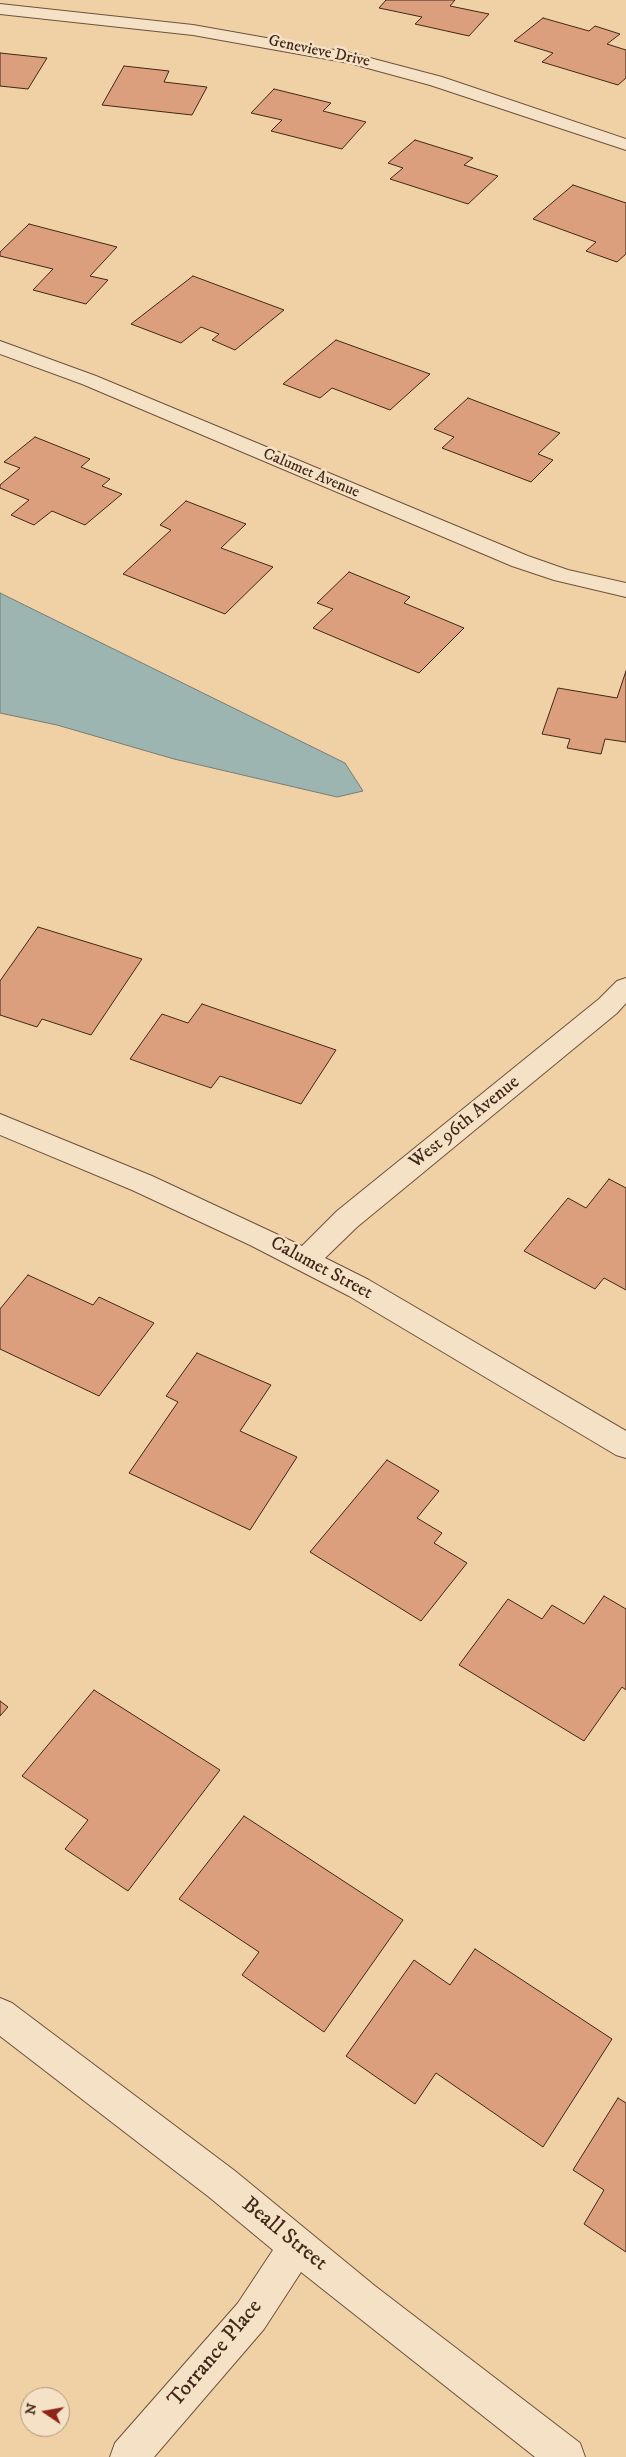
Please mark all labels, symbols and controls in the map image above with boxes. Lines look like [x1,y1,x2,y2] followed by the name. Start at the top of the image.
[267,32,371,72] street label: Genevieve Drive
[260,445,362,503] street label: Calumet Avenue
[405,1072,525,1174] street label: West 96th Avenue
[266,1232,376,1306] street label: Calumet Street
[236,2193,332,2277] street label: Beall Street
[163,2295,269,2413] street label: Torrance Place
[20,2387,70,2437] north arrow
[21,2402,41,2417] text: N

